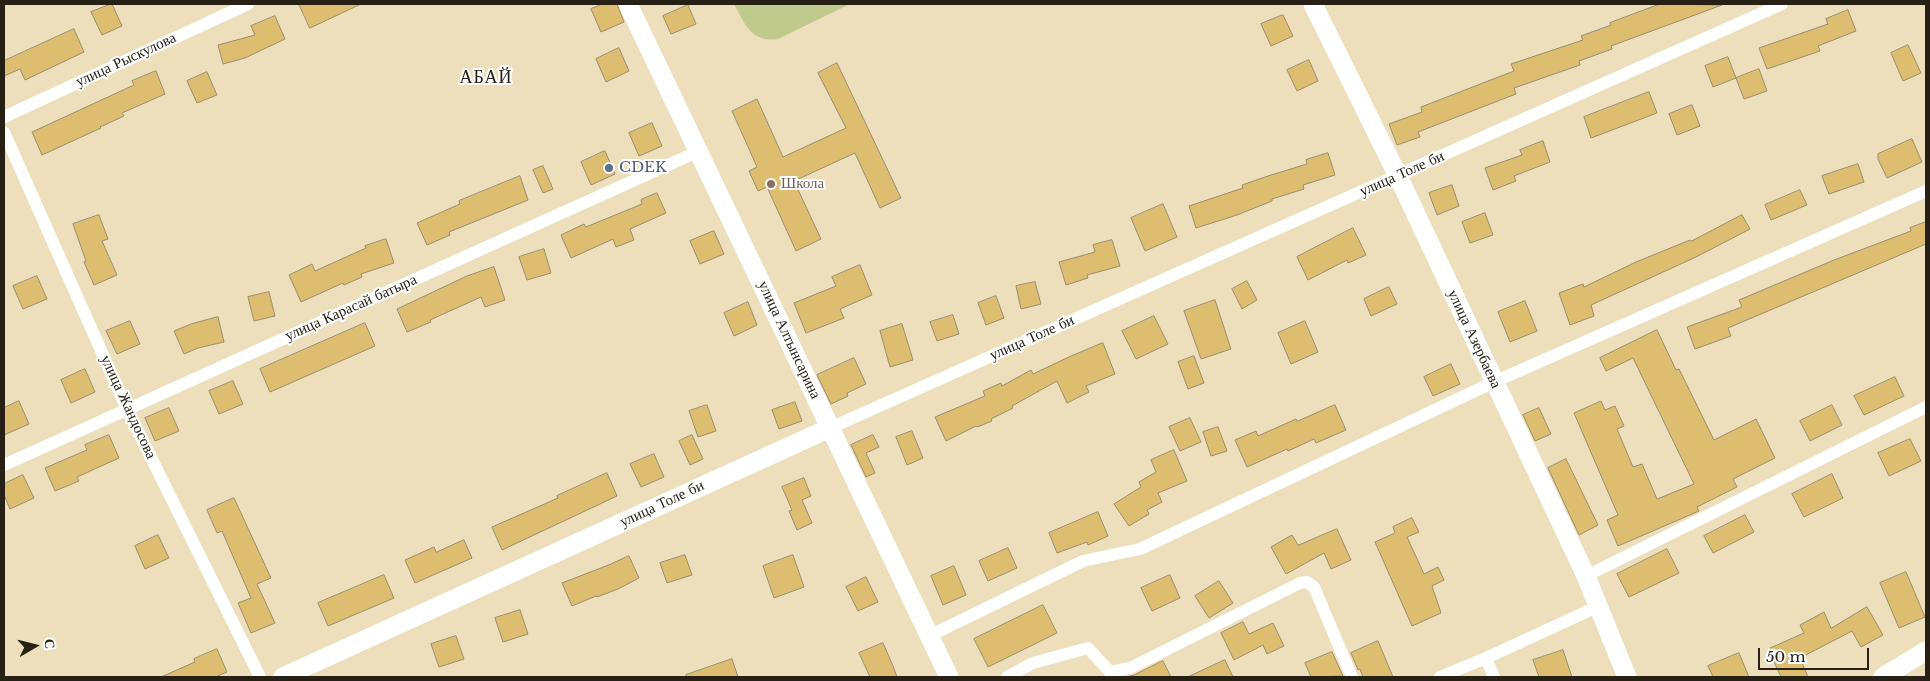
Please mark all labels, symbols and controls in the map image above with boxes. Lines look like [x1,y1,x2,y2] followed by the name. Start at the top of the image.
[73,29,179,91] street label: улица Рыскулова
[459,67,513,89] district label: АБАЙ
[1357,147,1447,201] street label: улица Толе би
[619,159,667,177] place label: CDEK
[603,162,615,174] marker: CDEK
[781,175,824,193] place label: Школа
[765,178,777,190] marker: Школа
[282,271,420,345] street label: улица Карасай батыра
[754,278,824,402] street label: улица Алтынсарина
[1443,287,1505,391] street label: улица Азербаева
[987,311,1077,365] street label: улица Толе би
[96,352,160,462] street label: улица Жандосова
[617,477,707,531] street label: улица Толе би
[10,621,60,671] north arrow
[40,638,59,650] text: С
[1760,638,1871,670] scale bar
[1766,647,1806,666] text: 50 m

